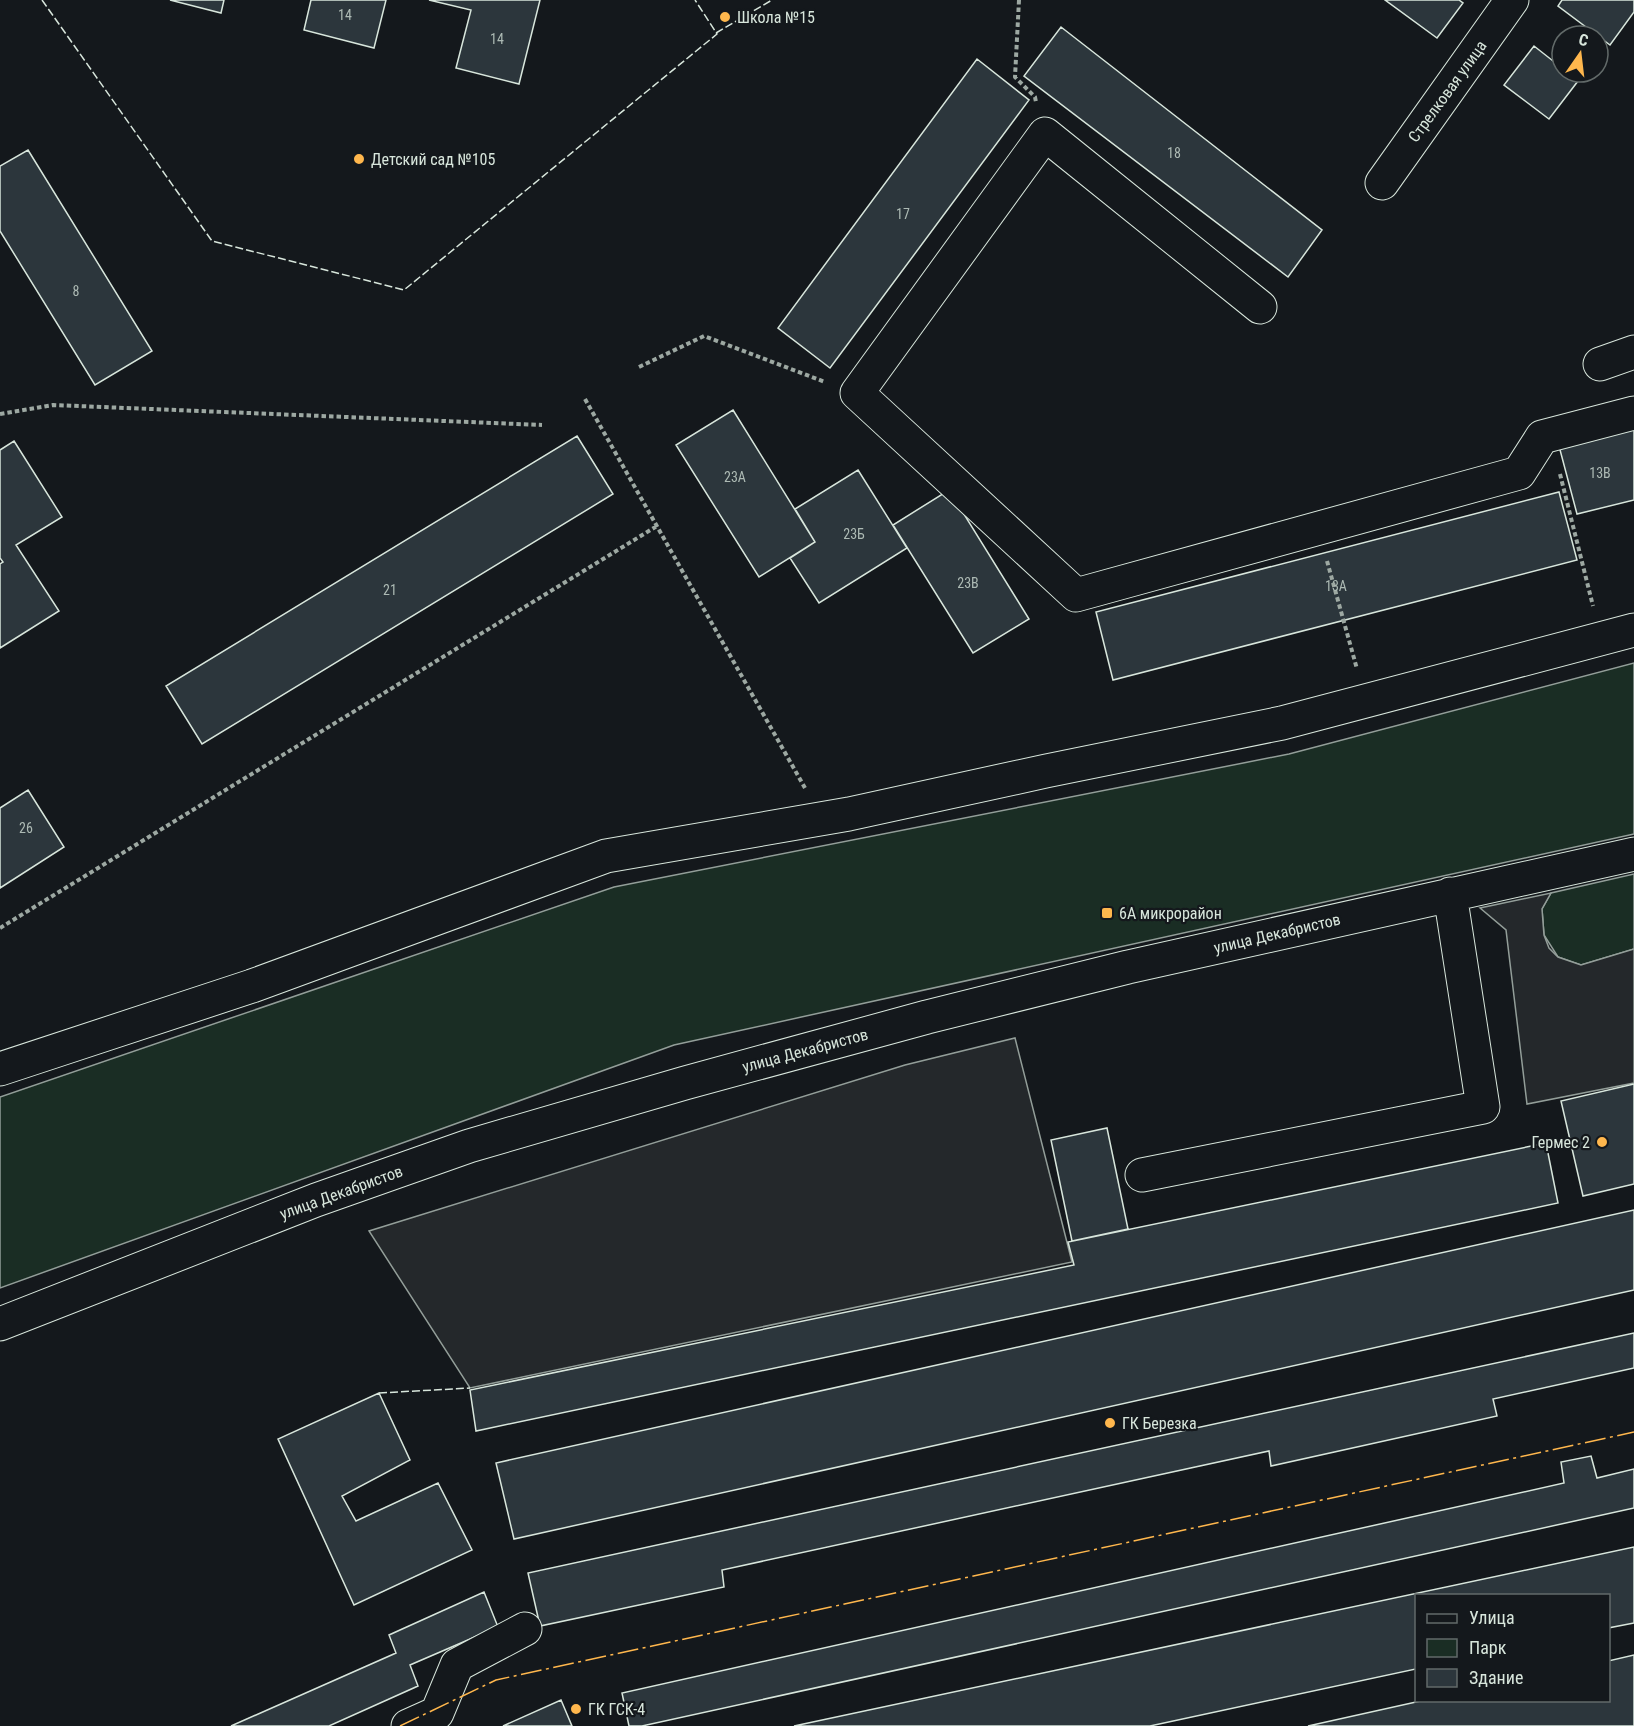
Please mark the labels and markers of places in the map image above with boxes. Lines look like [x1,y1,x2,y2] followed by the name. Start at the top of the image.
[737,8,815,27] place label: Школа №15
[718,10,732,24] marker: Школа №15
[371,150,495,169] place label: Детский сад №105
[352,152,366,166] marker: Детский сад №105
[1119,904,1222,923] place label: 6А микрорайон
[1100,906,1114,920] marker: 6А микрорайон
[1531,1133,1590,1152] place label: Гермес 2
[1595,1135,1609,1149] marker: Гермес 2
[1122,1414,1197,1433] place label: ГК Березка
[1103,1416,1117,1430] marker: ГК Березка
[588,1700,645,1719] place label: ГК ГСК-4
[569,1702,583,1716] marker: ГК ГСК-4

